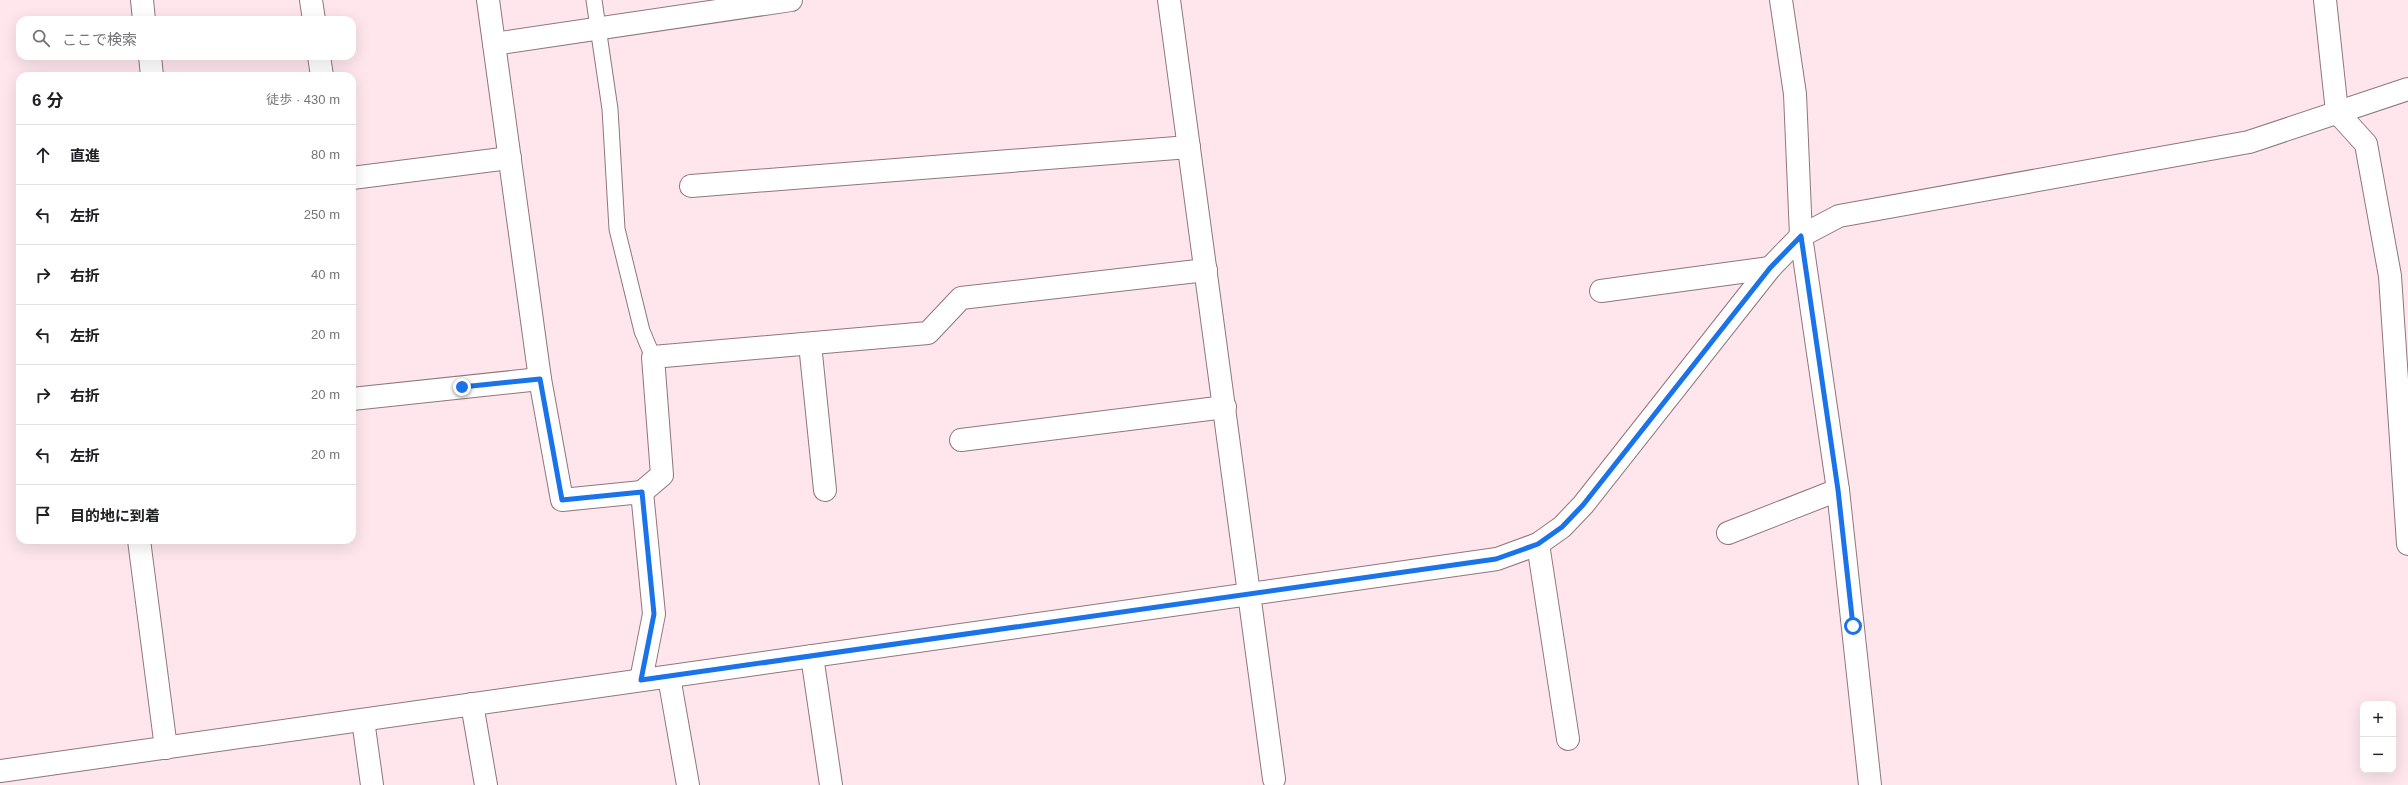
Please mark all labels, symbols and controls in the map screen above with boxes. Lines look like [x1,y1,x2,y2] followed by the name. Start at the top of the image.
[16,16,356,60] search box
[30,27,52,49] icon: search
[62,31,137,48] text: ここで検索
[32,91,63,110] text: 6 分
[266,92,340,107] text: 徒歩 · 430 m
[32,144,54,166] icon: ahead
[70,147,100,164] text: 直進
[311,147,340,162] text: 80 m
[32,204,54,226] icon: left
[70,207,100,224] text: 左折
[304,207,340,222] text: 250 m
[32,264,54,286] icon: right
[70,267,100,284] text: 右折
[311,267,340,282] text: 40 m
[32,324,54,346] icon: left
[70,327,100,344] text: 左折
[311,327,340,342] text: 20 m
[453,378,471,396] route end
[32,384,54,406] icon: right
[70,387,100,404] text: 右折
[311,387,340,402] text: 20 m
[32,444,54,466] icon: left
[70,447,100,464] text: 左折
[311,447,340,462] text: 20 m
[32,504,54,526] icon: arrive
[70,507,160,524] text: 目的地に到着
[1844,617,1862,635] route start
[2360,701,2396,773] map controls
[2360,701,2396,737] button: +
[2360,737,2396,773] button: −

